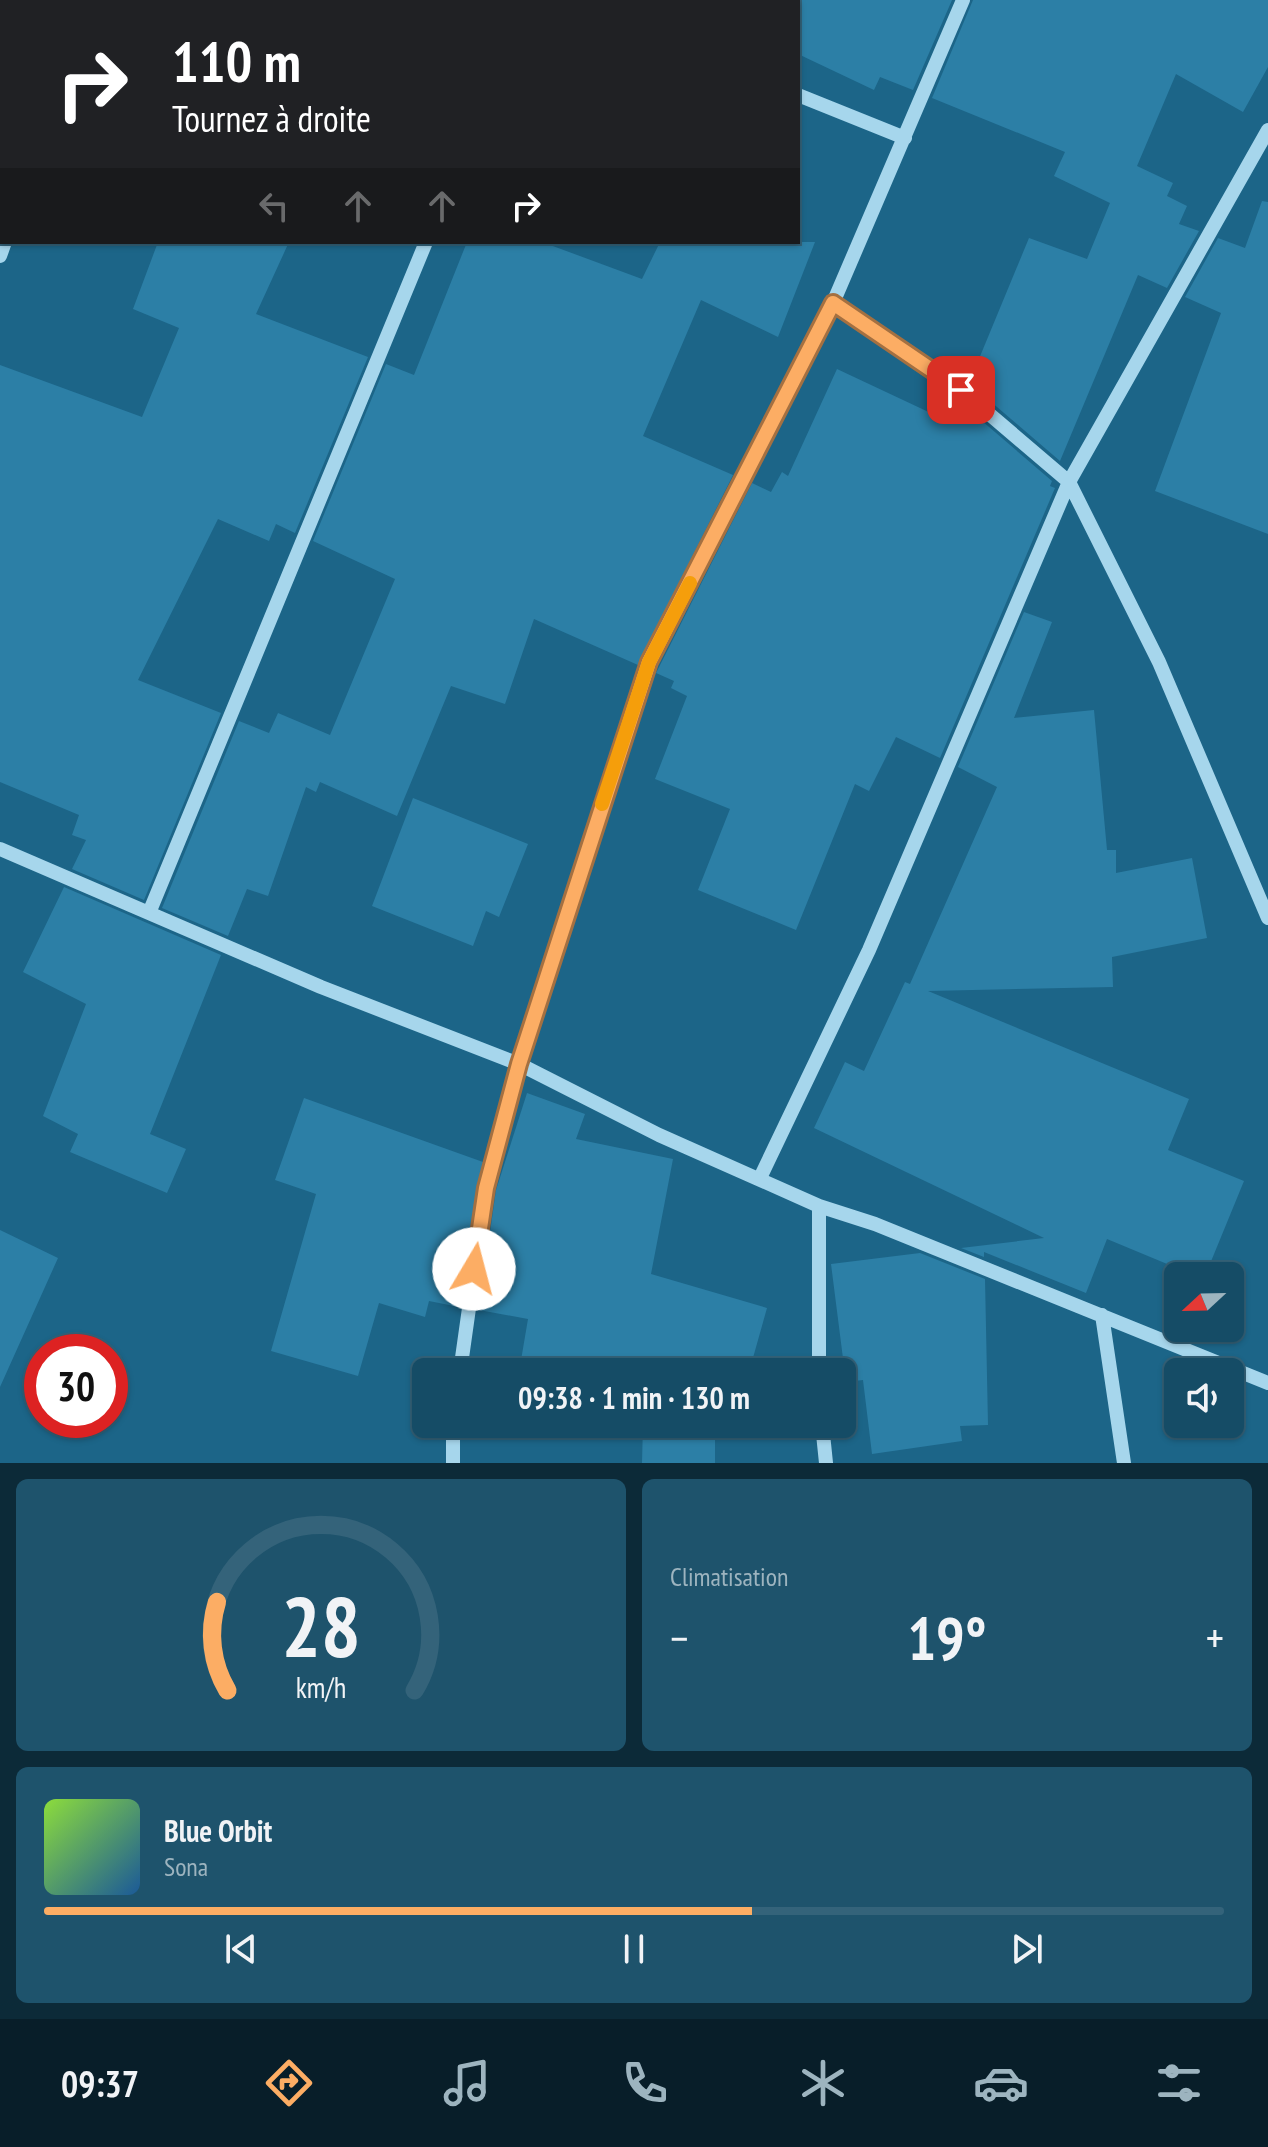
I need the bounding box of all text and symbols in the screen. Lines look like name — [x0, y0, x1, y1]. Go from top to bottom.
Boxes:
text: 110 m — [172, 25, 301, 97]
icon: right — [40, 32, 144, 136]
text: Tournez à droite — [172, 95, 371, 142]
icon: left — [252, 184, 296, 228]
icon: ahead — [336, 184, 380, 228]
icon: ahead — [420, 184, 464, 228]
icon: right — [504, 184, 548, 228]
pin — [927, 356, 995, 424]
icon: arrive — [939, 368, 983, 412]
position arrow — [432, 1227, 516, 1311]
north arrow — [1164, 1262, 1244, 1342]
map controls — [1164, 1262, 1244, 1438]
speed limit sign: 30 — [24, 1334, 128, 1438]
button: sound — [1164, 1358, 1244, 1438]
text: 09:38 · 1 min · 130 m — [518, 1378, 750, 1417]
text: Climatisation — [670, 1560, 788, 1593]
text: 28 — [281, 1572, 361, 1680]
text: 19° — [907, 1599, 987, 1677]
text: − — [670, 1609, 688, 1666]
text: + — [1206, 1609, 1224, 1666]
text: km/h — [296, 1669, 346, 1706]
text: Blue Orbit — [164, 1811, 272, 1850]
text: Sona — [164, 1850, 208, 1883]
icon: previous — [219, 1927, 263, 1971]
icon: pause — [612, 1927, 656, 1971]
icon: next — [1005, 1927, 1049, 1971]
icon: directions — [261, 2055, 317, 2111]
icon: music — [439, 2055, 495, 2111]
icon: phone — [617, 2055, 673, 2111]
icon: climate — [795, 2055, 851, 2111]
icon: car — [973, 2055, 1029, 2111]
icon: filters — [1151, 2055, 1207, 2111]
text: 09:37 — [61, 2060, 139, 2107]

